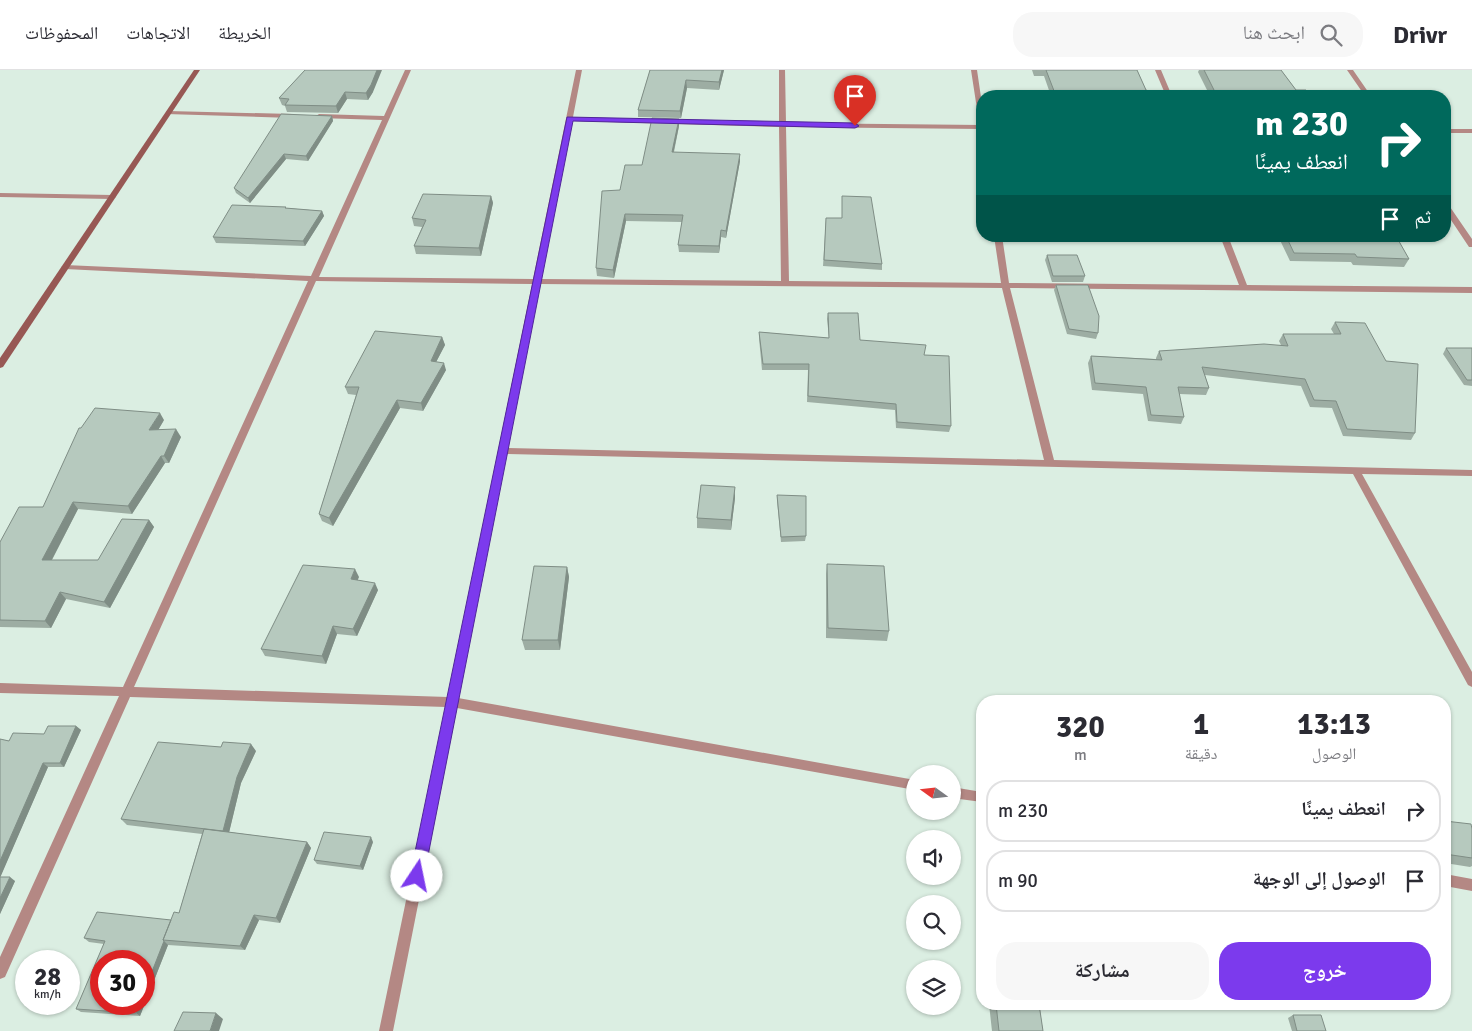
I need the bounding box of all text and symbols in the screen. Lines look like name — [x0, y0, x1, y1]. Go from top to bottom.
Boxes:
search box — [1013, 12, 1363, 57]
text: Drivr — [1393, 20, 1447, 50]
text: ابحث هنا — [1243, 21, 1305, 45]
icon: search — [1317, 21, 1345, 49]
text: المحفوظات — [25, 22, 98, 44]
text: الاتجاهات — [126, 22, 190, 44]
text: الخريطة — [218, 22, 271, 44]
pin — [834, 75, 876, 126]
icon: arrive — [841, 82, 869, 110]
text: 230 m — [1255, 102, 1348, 145]
icon: right — [1366, 110, 1431, 175]
text: انعطف يمينًا — [1254, 148, 1348, 175]
icon: arrive — [1376, 205, 1404, 233]
text: ثم — [1414, 205, 1431, 229]
text: 1 — [1193, 706, 1209, 743]
text: 13:13 — [1297, 706, 1371, 743]
text: 320 — [1056, 709, 1105, 746]
text: دقيقة — [1185, 744, 1217, 764]
text: الوصول — [1312, 744, 1356, 764]
text: m — [1074, 745, 1087, 765]
north arrow — [906, 765, 961, 820]
map controls — [906, 765, 961, 1015]
text: انعطف يمينًا — [1301, 797, 1386, 821]
icon: right — [1401, 797, 1429, 825]
text: 230 m — [998, 799, 1048, 823]
button: sound — [906, 830, 961, 885]
position arrow — [390, 849, 442, 901]
text: الوصول إلى الوجهة — [1253, 867, 1386, 891]
icon: arrive — [1401, 867, 1429, 895]
text: 90 m — [998, 869, 1038, 893]
button: search — [906, 895, 961, 950]
button: مشاركة — [996, 942, 1209, 1000]
button: خروج — [1219, 942, 1431, 1000]
speed limit sign: 30 — [90, 950, 155, 1015]
button: layers — [906, 960, 961, 1015]
text: 28 — [34, 961, 61, 992]
text: km/h — [34, 987, 61, 1002]

